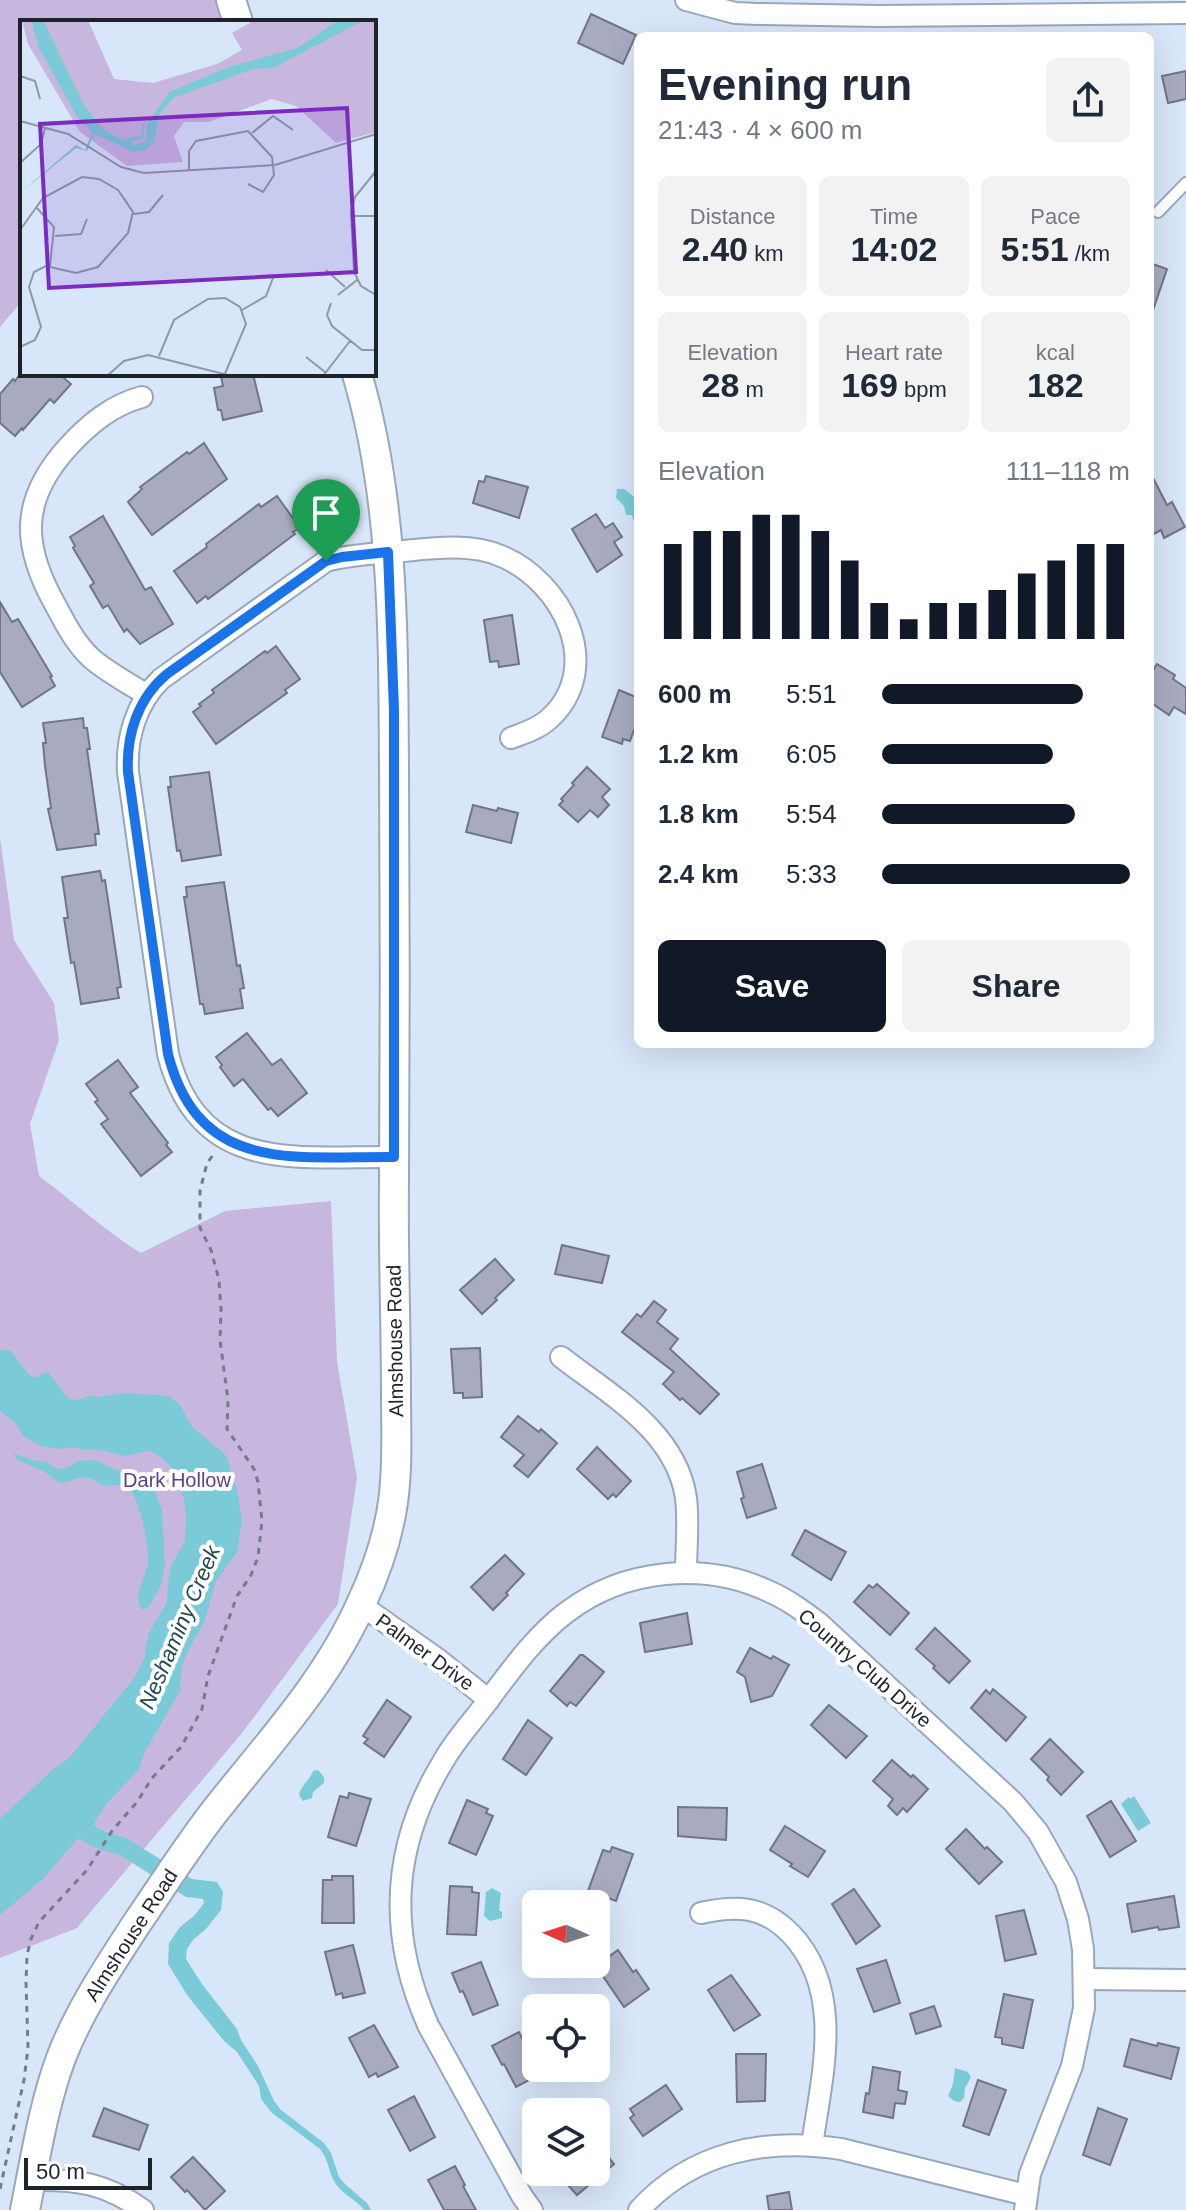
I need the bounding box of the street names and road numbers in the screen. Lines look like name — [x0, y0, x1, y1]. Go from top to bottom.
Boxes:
street label: Almshouse Road — [383, 1265, 407, 1417]
street label: Country Club Drive — [794, 1604, 936, 1732]
street label: Palmer Drive — [372, 1609, 478, 1695]
street label: Almshouse Road — [80, 1865, 182, 2005]

